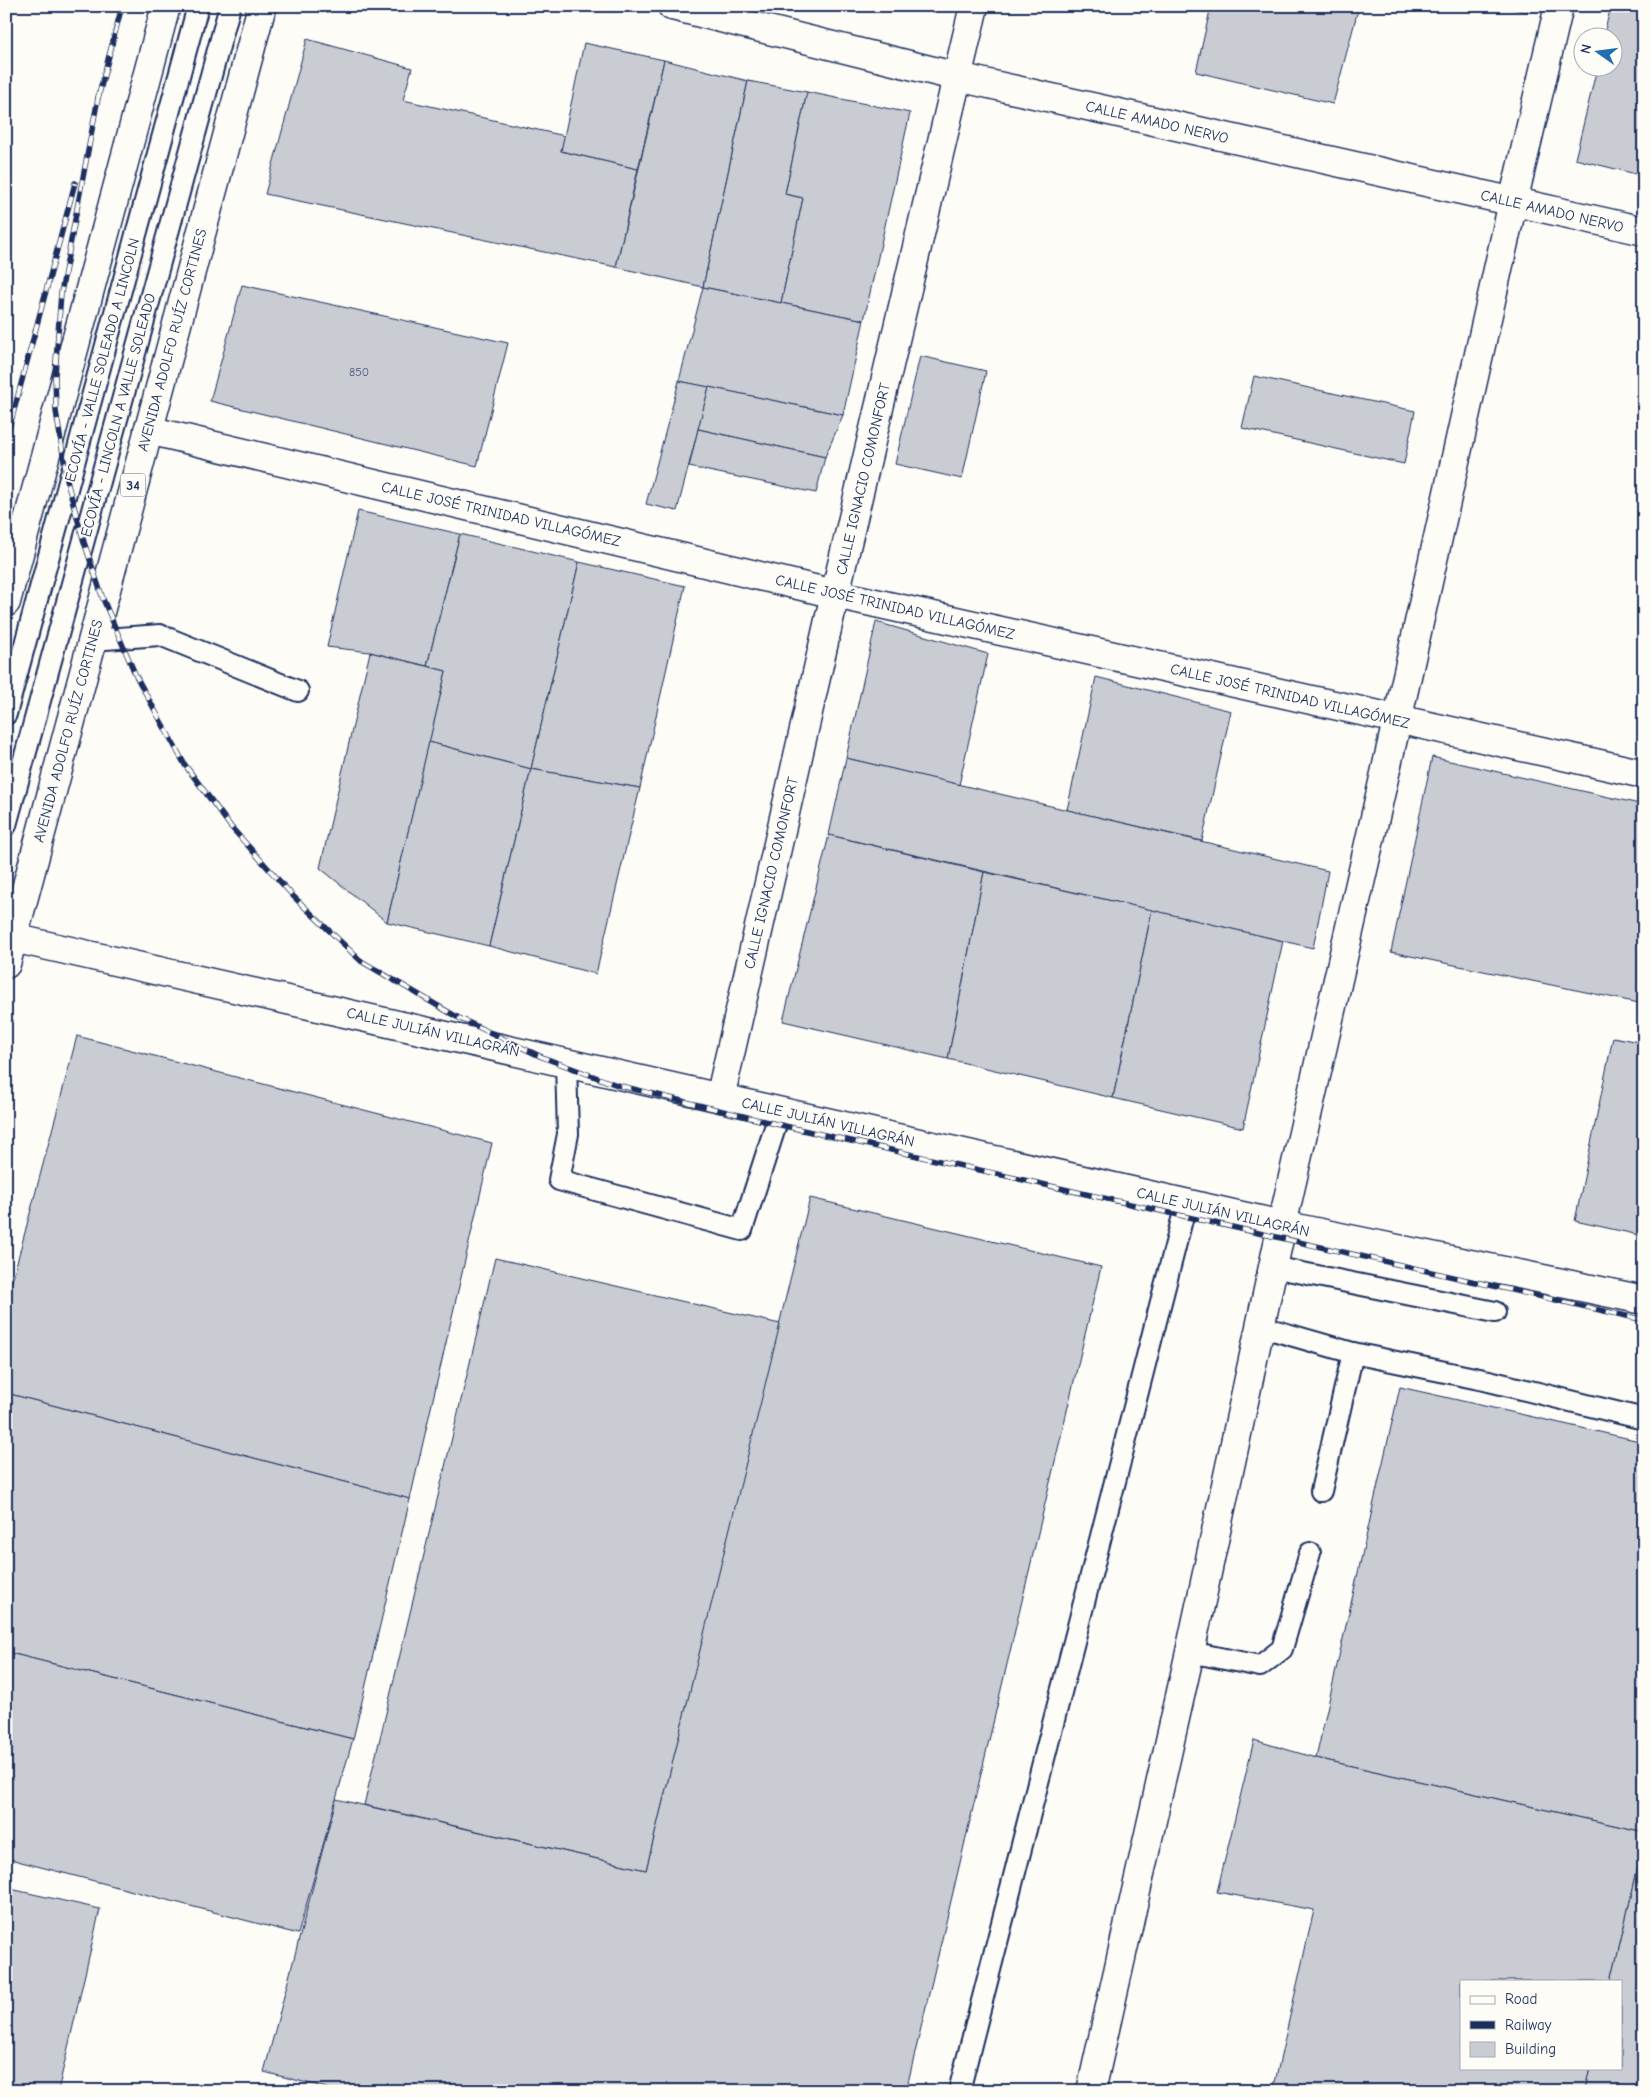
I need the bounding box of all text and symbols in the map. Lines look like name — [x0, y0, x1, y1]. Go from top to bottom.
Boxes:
north arrow — [1572, 28, 1622, 78]
text: N — [1577, 42, 1595, 55]
street label: CALLE AMADO NERVO — [1084, 97, 1230, 147]
street label: CALLE AMADO NERVO — [1479, 186, 1625, 236]
street label: AVENIDA ADOLFO RUÍZ CORTINES — [133, 226, 210, 453]
street label: ECOVÍA - VALLE SOLEADO A LINCOLN — [60, 236, 143, 484]
street label: ECOVÍA - LINCOLN A VALLE SOLEADO — [76, 291, 159, 539]
house number: 850 — [349, 365, 369, 379]
street label: CALLE IGNACIO COMONFORT — [832, 381, 894, 577]
road number: 34 — [120, 474, 146, 496]
street label: CALLE JOSÉ TRINIDAD VILLAGÓMEZ — [380, 477, 623, 550]
street label: CALLE JOSÉ TRINIDAD VILLAGÓMEZ — [774, 570, 1017, 643]
street label: AVENIDA ADOLFO RUÍZ CORTINES — [29, 617, 106, 844]
street label: CALLE JOSÉ TRINIDAD VILLAGÓMEZ — [1169, 659, 1412, 732]
street label: CALLE IGNACIO COMONFORT — [740, 775, 802, 971]
street label: CALLE JULIÁN VILLAGRÁN — [345, 1002, 521, 1061]
street label: CALLE JULIÁN VILLAGRÁN — [740, 1092, 916, 1151]
street label: CALLE JULIÁN VILLAGRÁN — [1135, 1182, 1311, 1241]
legend — [1460, 1980, 1622, 2070]
text: Road — [1505, 1990, 1537, 2008]
text: Railway — [1505, 2016, 1552, 2034]
text: Building — [1505, 2040, 1556, 2058]

